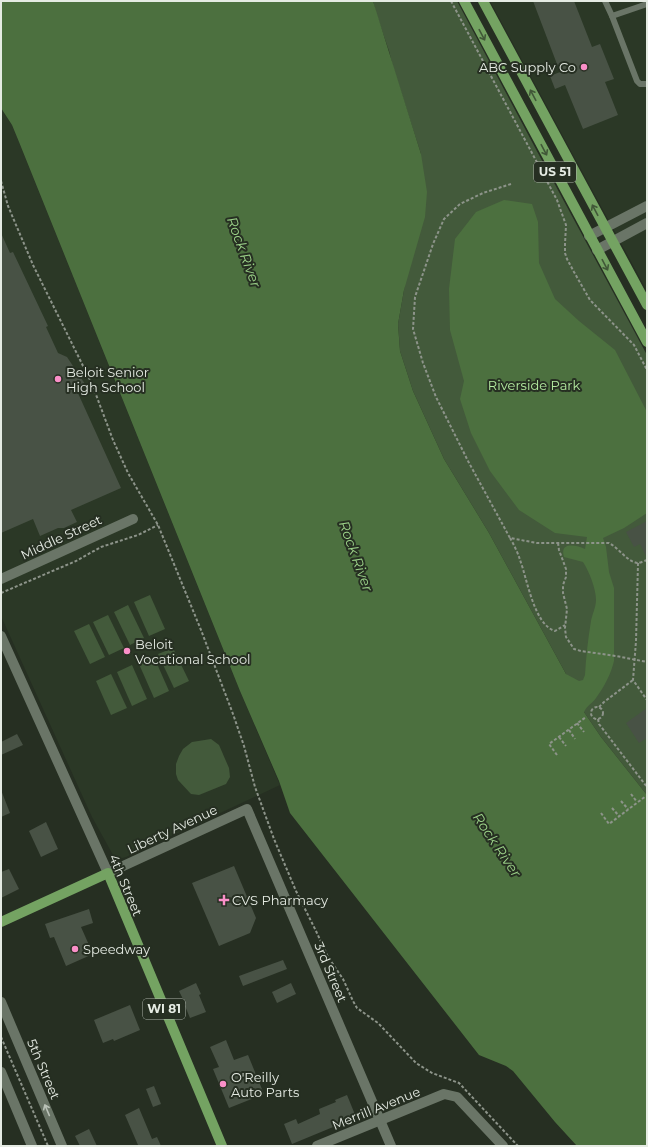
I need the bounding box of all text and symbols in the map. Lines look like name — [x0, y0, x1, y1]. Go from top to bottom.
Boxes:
one-way arrow — [479, 29, 487, 41]
place label: ABC Supply Co — [479, 59, 576, 75]
marker: ABC Supply Co — [579, 62, 589, 72]
one-way arrow — [529, 89, 537, 101]
one-way arrow — [540, 144, 548, 156]
road number: US 51 — [534, 162, 576, 182]
one-way arrow — [590, 204, 598, 216]
water label: Rock River — [223, 214, 265, 290]
one-way arrow — [602, 259, 609, 271]
place label: Beloit Senior High School — [66, 364, 149, 395]
marker: Beloit Senior High School — [53, 374, 63, 384]
park label: Riverside Park — [488, 377, 580, 393]
street label: Middle Street — [18, 511, 104, 563]
water label: Rock River — [335, 518, 377, 594]
place label: Beloit Vocational School — [135, 636, 251, 667]
marker: Beloit Vocational School — [122, 646, 132, 656]
street label: Liberty Avenue — [124, 801, 220, 857]
water label: Rock River — [469, 809, 525, 881]
street label: 4th Street — [106, 852, 146, 918]
place label: CVS Pharmacy — [232, 892, 329, 908]
marker: CVS Pharmacy — [219, 895, 229, 905]
street label: 3rd Street — [311, 939, 351, 1005]
place label: Speedway — [83, 941, 151, 957]
marker: Speedway — [70, 944, 80, 954]
road number: WI 81 — [143, 999, 185, 1019]
street label: 5th Street — [24, 1036, 64, 1102]
place label: O'Reilly Auto Parts — [231, 1069, 299, 1100]
marker: O'Reilly Auto Parts — [218, 1079, 228, 1089]
street label: Merrill Avenue — [330, 1083, 422, 1133]
one-way arrow — [43, 1105, 50, 1117]

